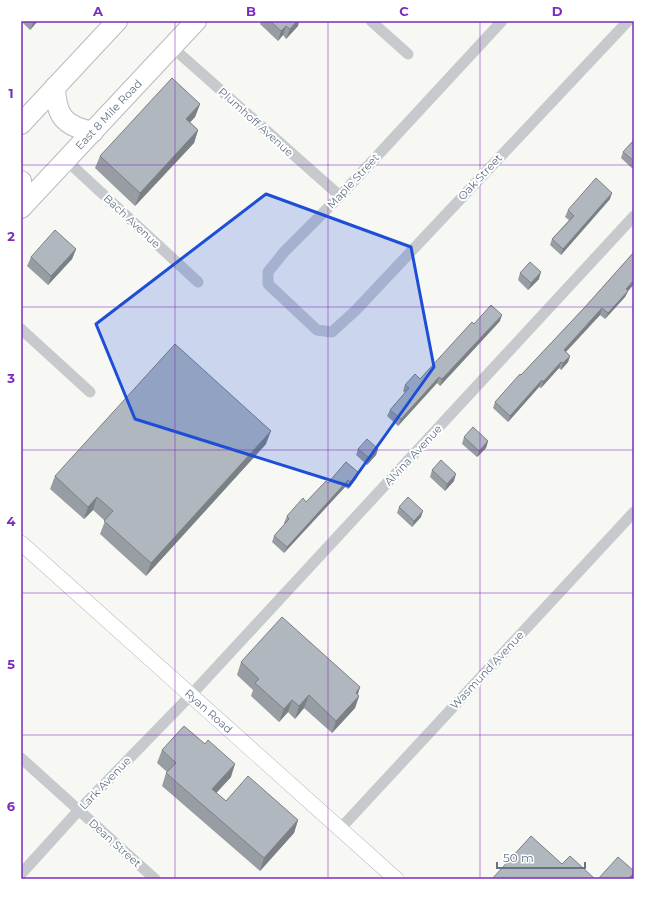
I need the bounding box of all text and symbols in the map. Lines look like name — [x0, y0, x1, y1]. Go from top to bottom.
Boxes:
text: A — [92, 3, 104, 19]
text: B — [246, 3, 256, 19]
text: C — [399, 3, 409, 19]
text: D — [552, 3, 563, 19]
street label: East 8 Mile Road — [72, 76, 145, 153]
text: 1 — [8, 85, 14, 101]
street label: Plumhoff Avenue — [216, 85, 297, 160]
street label: Maple Street — [324, 150, 382, 211]
street label: Oak Street — [455, 150, 505, 203]
street label: Bach Avenue — [101, 191, 164, 251]
text: 2 — [7, 228, 15, 244]
text: 3 — [6, 370, 15, 386]
street label: Alvina Avenue — [381, 421, 445, 488]
text: 4 — [7, 513, 16, 529]
street label: Wasmund Avenue — [447, 628, 527, 712]
text: 5 — [7, 656, 15, 672]
street label: Ryan Road — [182, 686, 235, 736]
street label: Lark Avenue — [76, 753, 134, 812]
text: 6 — [7, 798, 16, 814]
street label: Dean Street — [86, 816, 144, 871]
scale bar — [497, 844, 585, 870]
text: 50 m — [503, 850, 534, 865]

